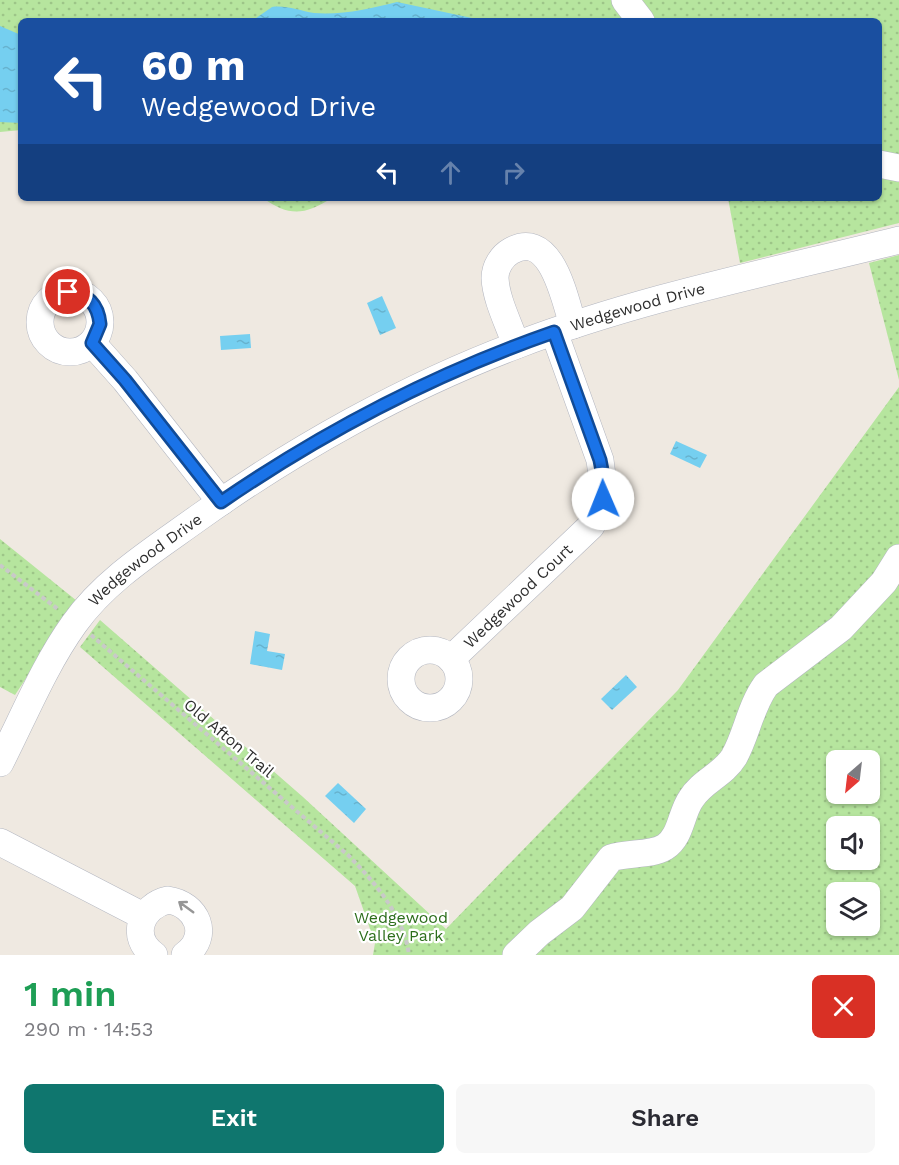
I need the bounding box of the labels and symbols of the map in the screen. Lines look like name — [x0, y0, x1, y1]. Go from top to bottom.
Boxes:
pin — [42, 266, 93, 317]
street label: Wedgewood Drive — [568, 278, 707, 335]
position arrow — [571, 467, 635, 531]
street label: Wedgewood Drive — [84, 509, 205, 610]
street label: Wedgewood Court — [459, 539, 576, 652]
street label: Old Afton Trail — [180, 695, 278, 781]
north arrow — [826, 750, 880, 804]
one-way arrow — [179, 901, 195, 913]
park label: Wedgewood Valley Park — [354, 908, 448, 945]

